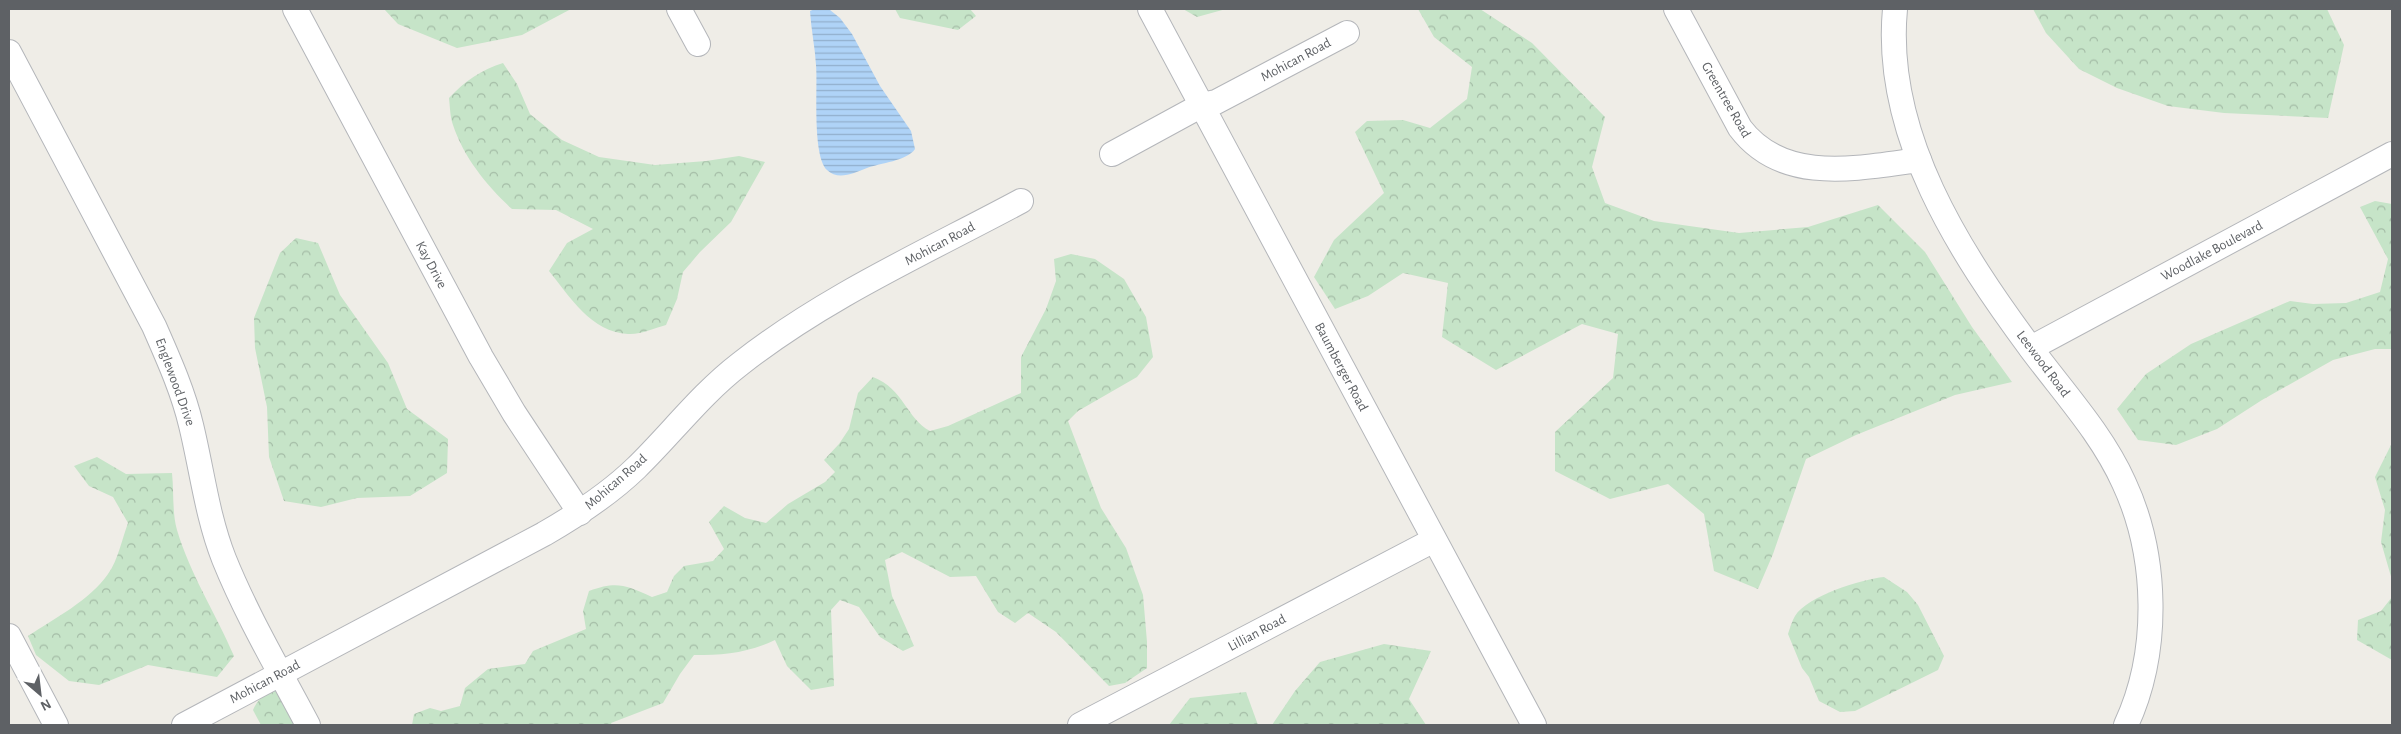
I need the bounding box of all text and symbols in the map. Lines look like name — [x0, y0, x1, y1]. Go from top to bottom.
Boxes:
street label: Mohican Road — [1259, 36, 1333, 84]
street label: Greentree Road — [1699, 60, 1753, 140]
street label: Woodlake Boulevard — [2159, 218, 2265, 284]
street label: Mohican Road — [903, 220, 977, 268]
street label: Kay Drive — [413, 239, 449, 291]
street label: Baumberger Road — [1312, 320, 1370, 414]
street label: Leewood Road — [2014, 328, 2072, 400]
street label: Englewood Drive — [153, 336, 197, 428]
street label: Mohican Road — [582, 451, 650, 513]
street label: Lillian Road — [1226, 612, 1288, 654]
street label: Mohican Road — [228, 658, 302, 706]
north arrow — [15, 669, 65, 719]
text: N — [38, 696, 53, 713]

